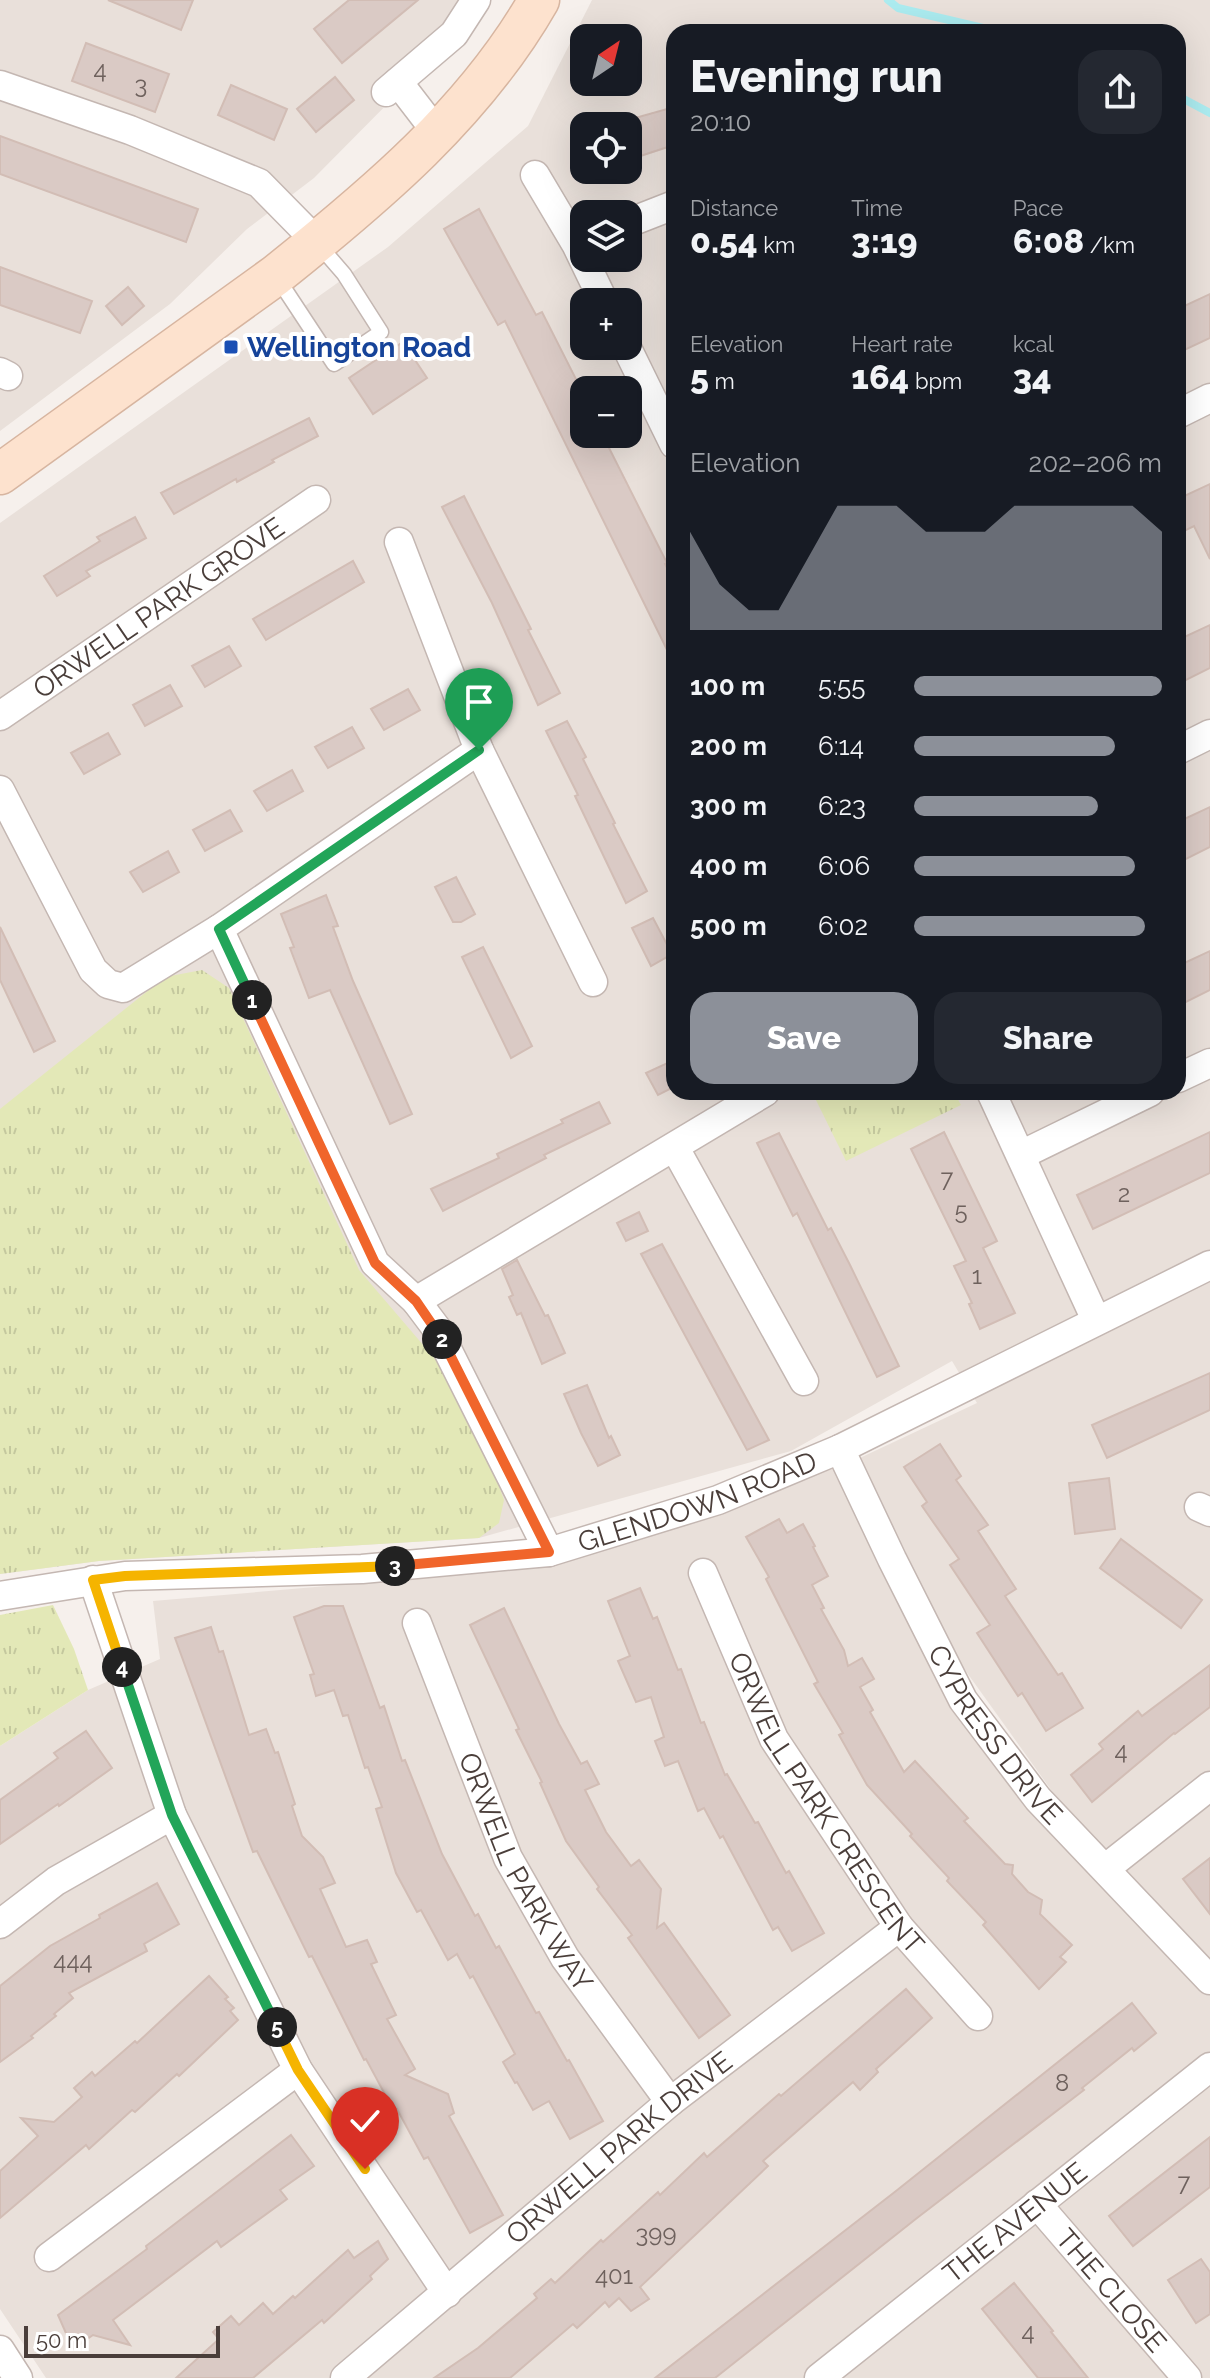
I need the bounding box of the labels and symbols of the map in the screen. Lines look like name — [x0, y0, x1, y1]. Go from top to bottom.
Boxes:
north arrow — [570, 24, 642, 96]
house number: 4 — [93, 55, 107, 84]
house number: 3 — [135, 70, 147, 99]
place label: Wellington Road — [247, 331, 471, 364]
marker: Wellington Road — [222, 338, 240, 356]
street label: ORWELL PARK GROVE — [27, 511, 291, 705]
pin — [445, 668, 513, 750]
pin: 1 — [232, 980, 272, 1020]
house number: 7 — [941, 1164, 954, 1193]
house number: 2 — [1118, 1179, 1130, 1208]
house number: 5 — [954, 1196, 968, 1225]
house number: 1 — [972, 1261, 982, 1290]
pin: 2 — [422, 1319, 462, 1359]
street label: GLENDOWN ROAD — [574, 1445, 822, 1559]
pin: 3 — [375, 1546, 415, 1586]
street label: CYPRESS DRIVE — [921, 1640, 1069, 1831]
pin: 4 — [102, 1647, 142, 1687]
street label: ORWELL PARK CRESCENT — [722, 1647, 931, 1961]
house number: 4 — [1114, 1736, 1128, 1765]
street label: ORWELL PARK WAY — [452, 1748, 600, 1998]
house number: 444 — [53, 1946, 93, 1975]
pin: 5 — [257, 2007, 297, 2047]
street label: ORWELL PARK DRIVE — [499, 2045, 739, 2251]
house number: 8 — [1055, 2068, 1069, 2097]
pin — [331, 2087, 399, 2169]
street label: THE AVENUE — [936, 2156, 1093, 2290]
house number: 7 — [1178, 2168, 1191, 2197]
house number: 399 — [636, 2219, 676, 2248]
street label: THE CLOSE — [1049, 2222, 1173, 2359]
house number: 401 — [595, 2261, 633, 2290]
house number: 4 — [1021, 2317, 1035, 2346]
scale bar — [24, 2322, 220, 2358]

